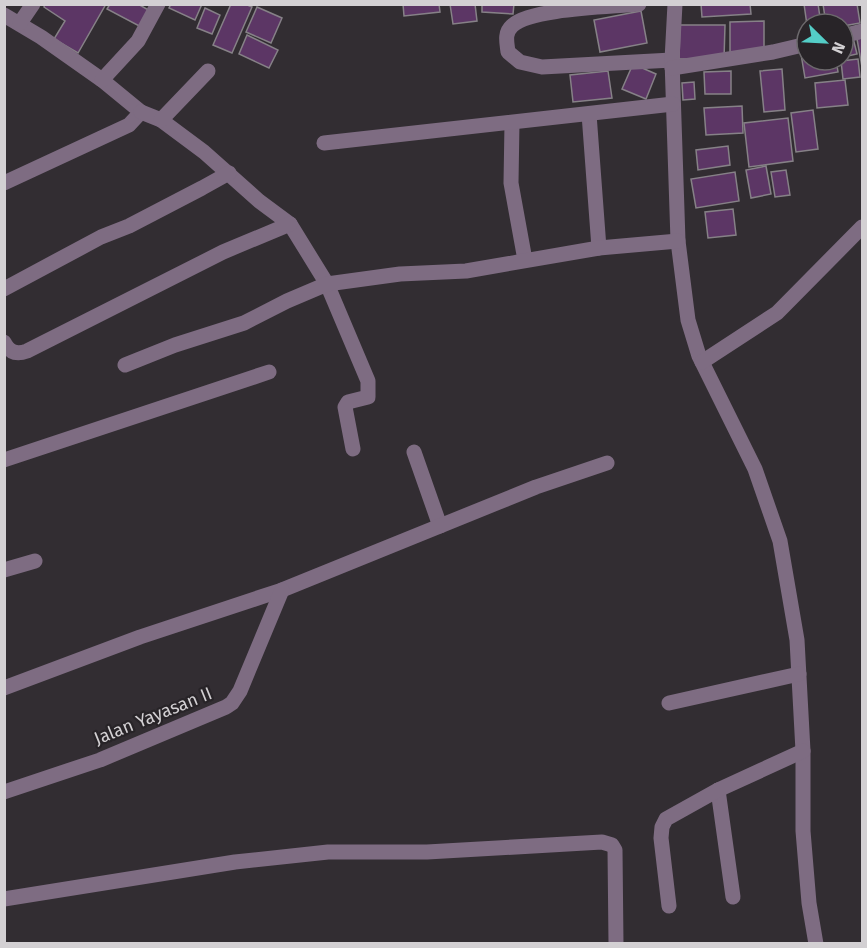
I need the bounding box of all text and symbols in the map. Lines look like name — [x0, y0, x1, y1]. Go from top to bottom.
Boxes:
north arrow — [795, 12, 855, 72]
text: N — [827, 39, 849, 57]
street label: Jalan Yayasan II — [91, 682, 215, 750]

